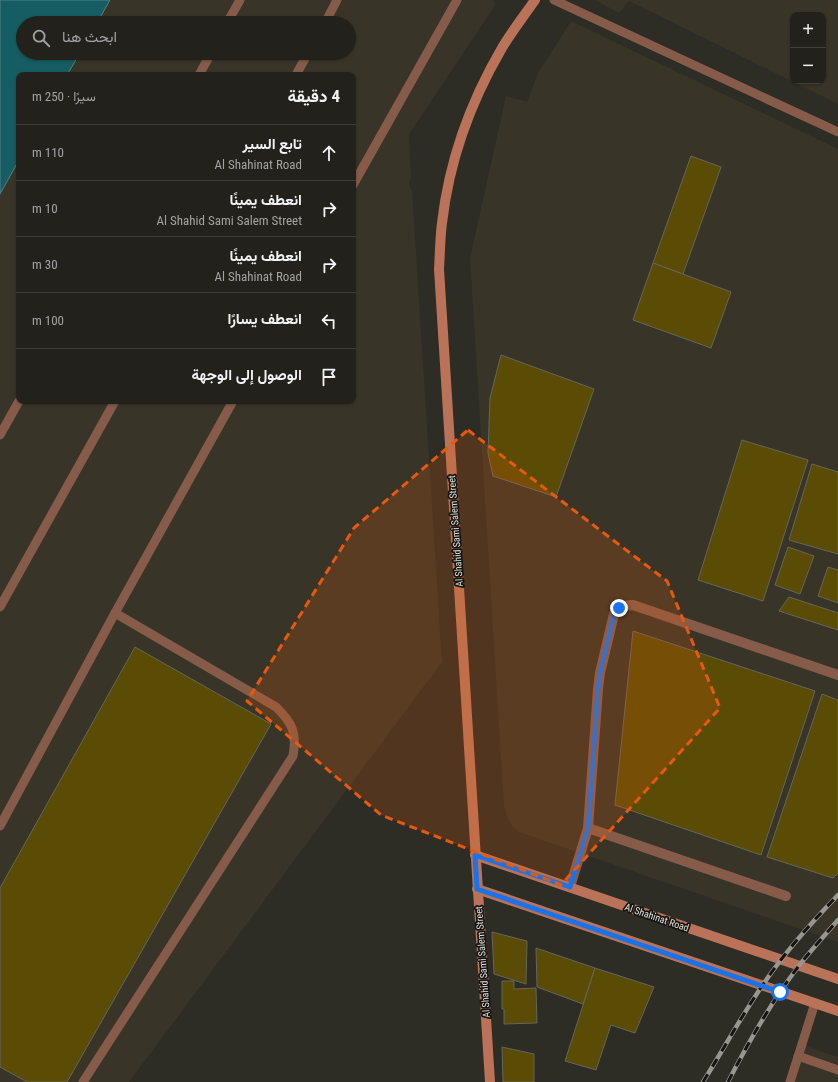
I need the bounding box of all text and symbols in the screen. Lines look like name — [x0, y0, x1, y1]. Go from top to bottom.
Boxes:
map controls — [790, 12, 826, 84]
button: + — [790, 12, 826, 48]
search box — [16, 16, 356, 60]
icon: search — [30, 27, 52, 49]
text: ابحث هنا — [62, 28, 117, 46]
button: − — [790, 48, 826, 84]
text: 4 دقيقة — [287, 86, 340, 106]
text: سيرًا · 250 m — [32, 89, 96, 104]
text: تابع السير — [243, 135, 302, 153]
icon: ahead — [318, 142, 340, 164]
text: 110 m — [32, 145, 64, 160]
text: Al Shahinat Road — [215, 157, 302, 172]
text: انعطف يمينًا — [229, 191, 302, 209]
icon: right — [318, 198, 340, 220]
text: 10 m — [32, 201, 58, 216]
text: Al Shahid Sami Salem Street — [157, 213, 302, 228]
text: انعطف يمينًا — [229, 247, 302, 265]
icon: right — [318, 254, 340, 276]
text: 30 m — [32, 257, 58, 272]
text: Al Shahinat Road — [215, 269, 302, 284]
text: انعطف يسارًا — [228, 310, 302, 328]
icon: left — [318, 310, 340, 332]
text: 100 m — [32, 313, 64, 328]
text: الوصول إلى الوجهة — [191, 366, 302, 384]
icon: arrive — [318, 366, 340, 388]
street label: Al Shahid Sami Salem Street — [446, 475, 465, 587]
route end — [610, 599, 628, 617]
street label: Al Shahinat Road — [623, 901, 690, 934]
street label: Al Shahid Sami Salem Street — [473, 906, 492, 1018]
route start — [771, 983, 789, 1001]

